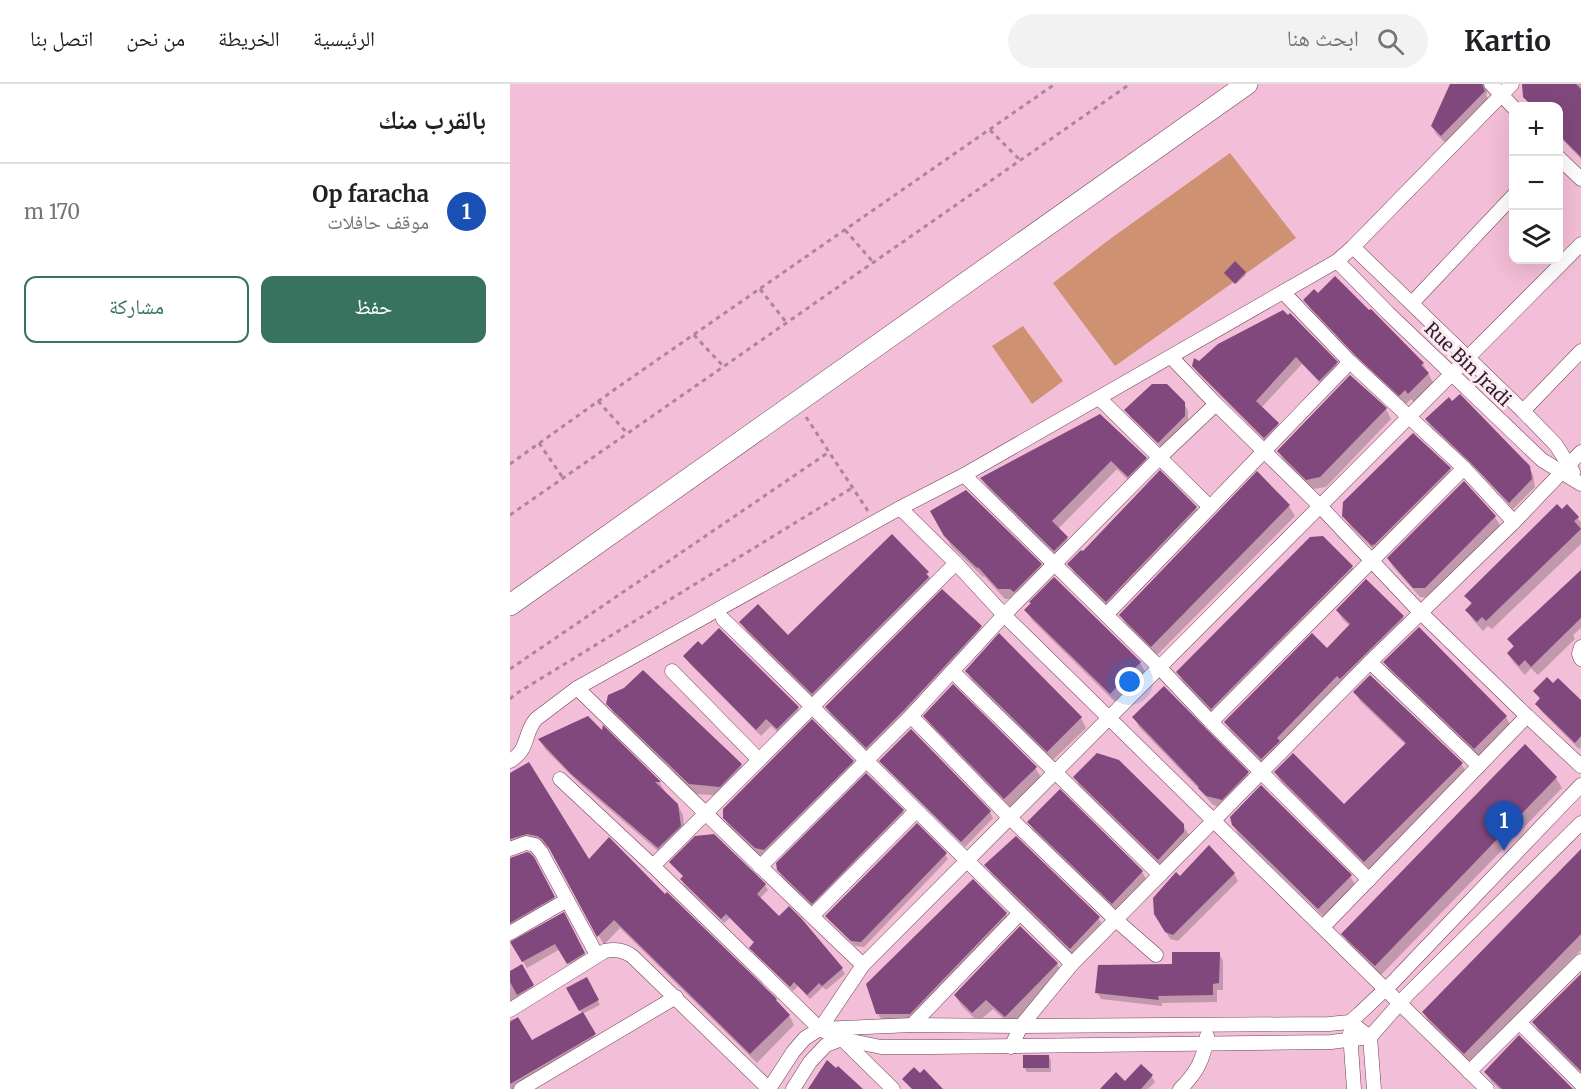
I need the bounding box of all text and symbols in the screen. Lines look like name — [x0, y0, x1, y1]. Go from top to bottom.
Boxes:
search box — [1008, 14, 1428, 68]
text: Kartio — [1464, 23, 1551, 59]
text: ابحث هنا — [1287, 24, 1359, 52]
text: اتصل بنا — [30, 25, 93, 52]
text: من نحن — [126, 25, 185, 52]
text: الخريطة — [218, 25, 280, 52]
text: الرئيسية — [313, 25, 375, 52]
icon: search — [1374, 25, 1407, 58]
map controls — [1509, 102, 1563, 264]
button: + — [1509, 102, 1563, 156]
text: بالقرب منك — [378, 103, 486, 136]
button: − — [1509, 156, 1563, 210]
text: Op faracha — [312, 180, 429, 208]
text: 170 m — [24, 199, 80, 224]
text: 1 — [462, 199, 471, 224]
text: موقف حافلات — [327, 209, 429, 234]
button: layers — [1509, 210, 1563, 264]
button: مشاركة — [24, 276, 249, 343]
button: حفظ — [261, 276, 486, 343]
street label: Rue Bin Jradi — [1420, 317, 1516, 411]
your location — [1115, 667, 1144, 696]
pin: 1 — [1484, 802, 1524, 851]

